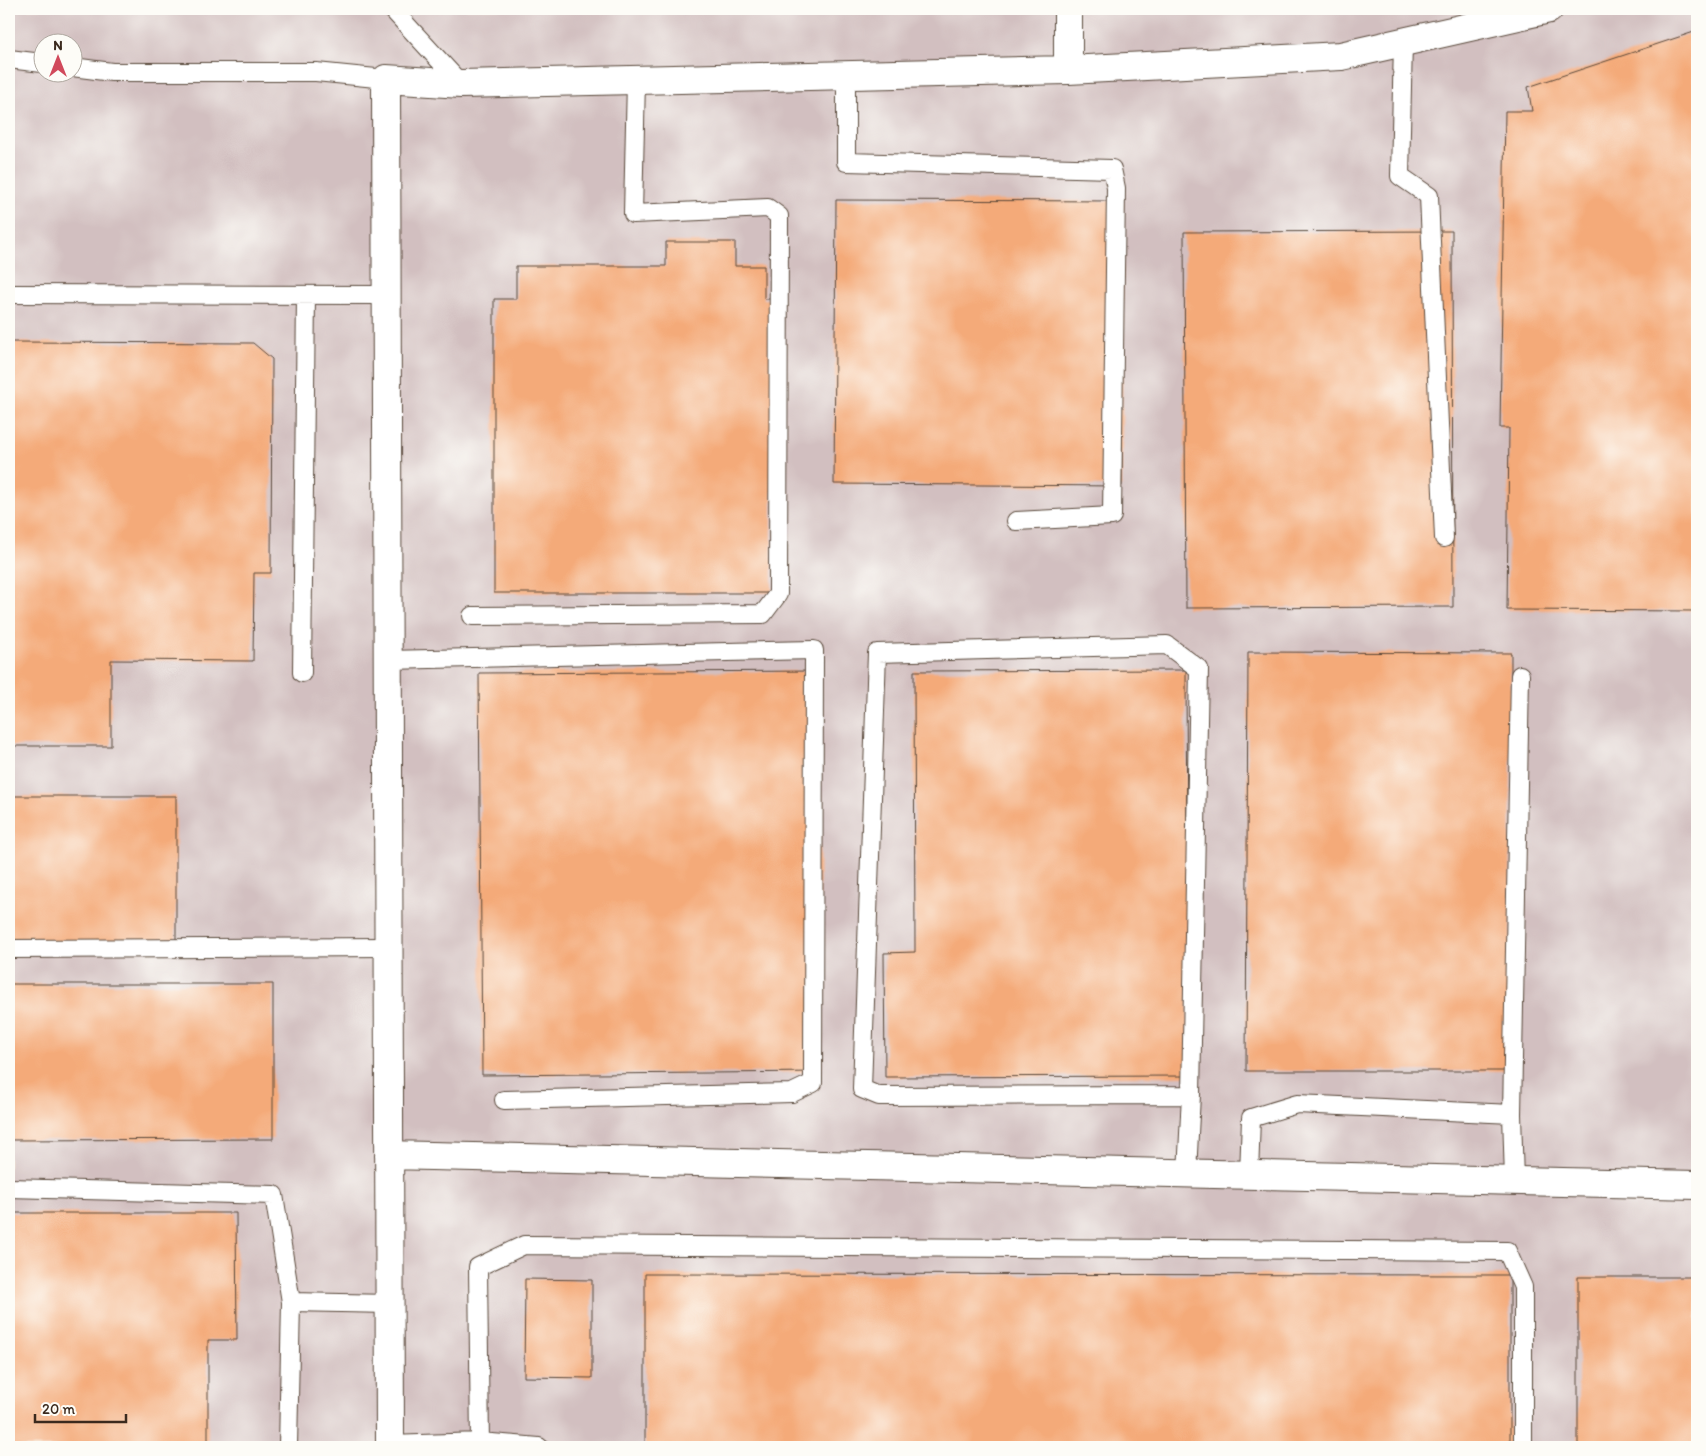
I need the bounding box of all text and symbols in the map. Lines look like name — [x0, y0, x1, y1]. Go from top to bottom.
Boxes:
north arrow — [32, 32, 82, 82]
text: N — [53, 37, 63, 54]
scale bar — [35, 1391, 126, 1423]
text: 20 m — [42, 1400, 76, 1418]

